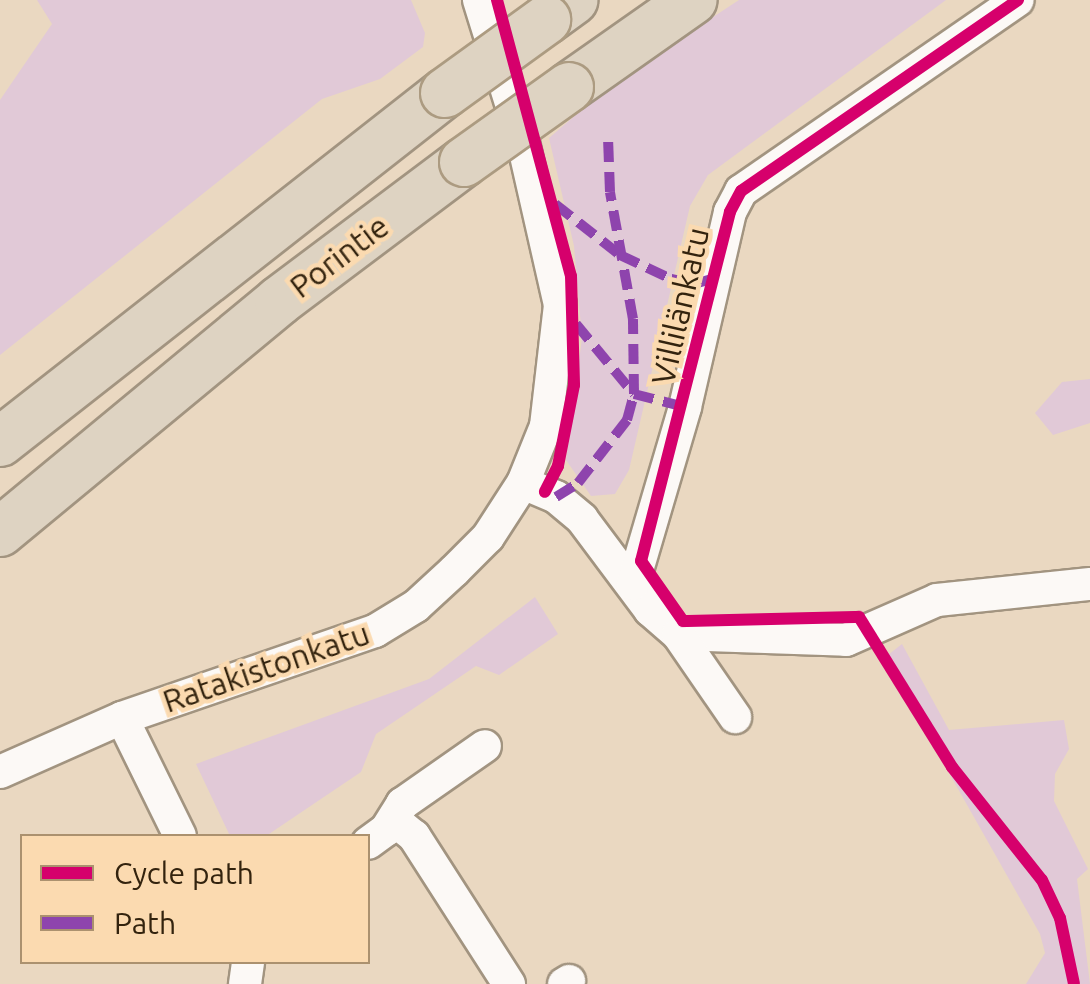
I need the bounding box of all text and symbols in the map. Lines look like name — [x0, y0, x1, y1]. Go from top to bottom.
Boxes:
street label: Porintie — [282, 206, 396, 306]
street label: Villilänkatu — [643, 224, 717, 388]
street label: Ratakistonkatu — [158, 614, 374, 720]
legend — [20, 834, 370, 964]
text: Cycle path — [114, 856, 254, 890]
text: Path — [114, 906, 176, 940]

